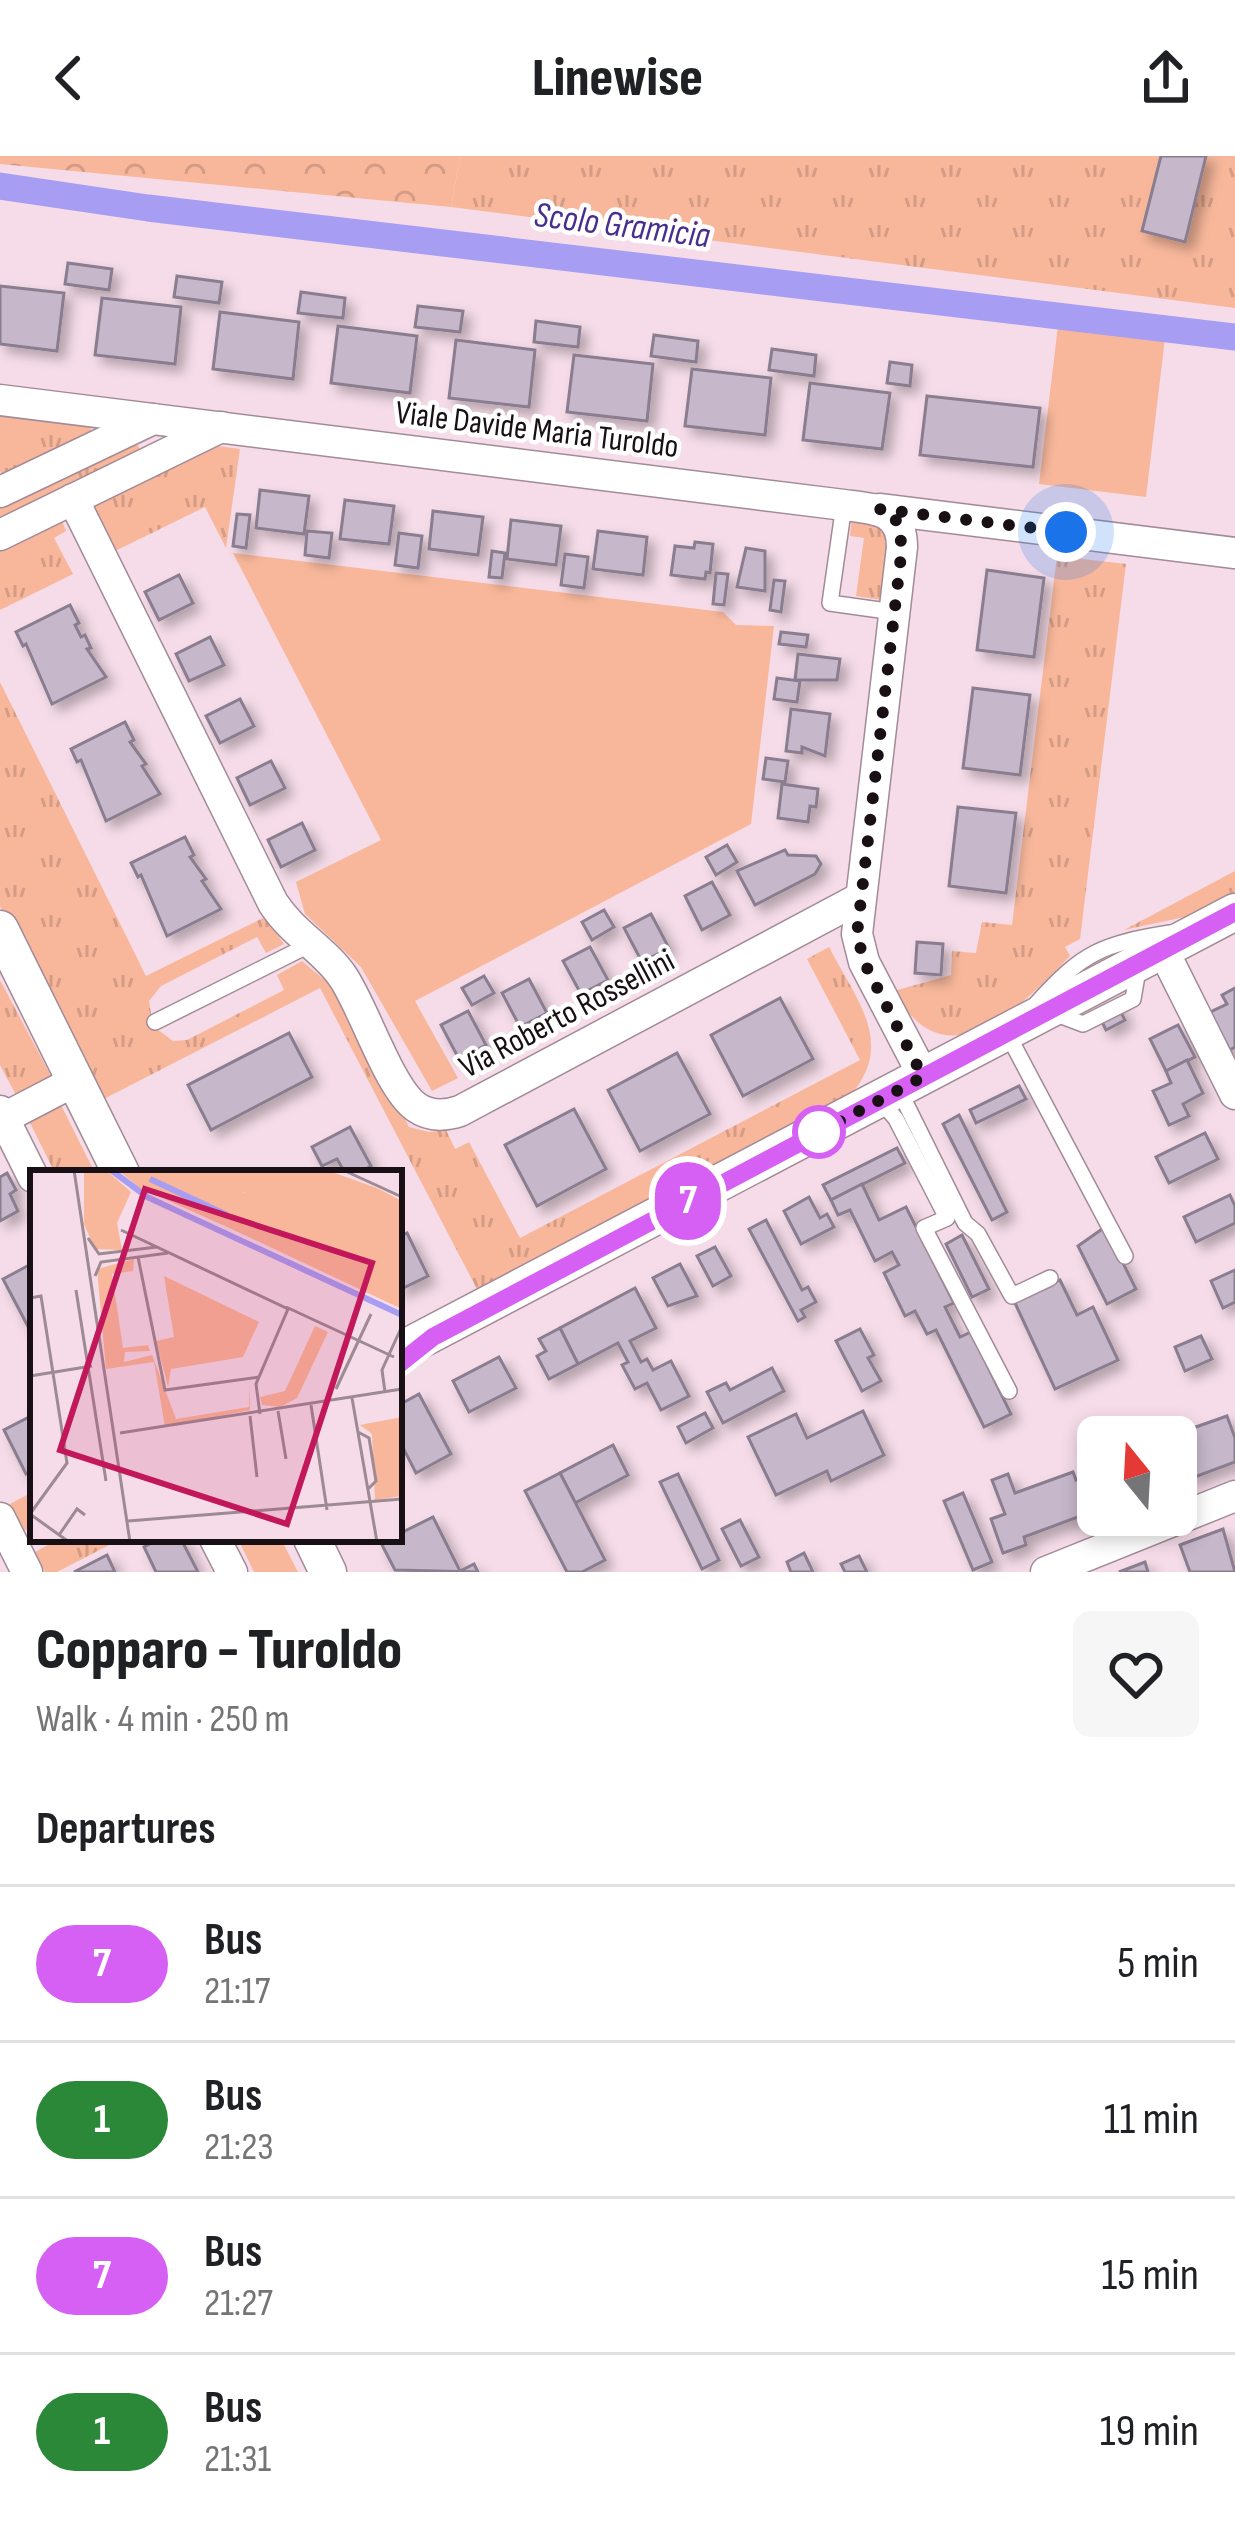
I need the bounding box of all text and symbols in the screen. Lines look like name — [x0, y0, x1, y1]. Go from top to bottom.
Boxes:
icon: back — [36, 45, 102, 111]
icon: share — [1133, 45, 1199, 111]
text: Linewise — [532, 46, 703, 111]
water label: Scolo Gramicia — [532, 194, 713, 258]
street label: Viale Davide Maria Turoldo — [393, 393, 681, 467]
your location — [1036, 502, 1096, 562]
street label: Via Roberto Rossellini — [453, 941, 681, 1087]
unlabelled marker — [794, 1107, 844, 1157]
line badge: 7 — [649, 1162, 727, 1240]
inset map — [30, 1170, 402, 1542]
text: 7 — [679, 1175, 697, 1226]
north arrow — [1077, 1416, 1197, 1536]
map controls — [1077, 1416, 1197, 1536]
button: heart — [1073, 1611, 1199, 1737]
text: Copparo - Turoldo — [36, 1617, 402, 1685]
text: Walk · 4 min · 250 m — [36, 1696, 290, 1743]
text: Departures — [36, 1802, 215, 1857]
text: Bus — [204, 1913, 262, 1968]
text: 5 min — [1117, 1936, 1199, 1991]
text: 7 — [93, 1938, 111, 1989]
text: 21:17 — [204, 1968, 270, 2015]
text: Bus — [204, 2069, 262, 2124]
text: 11 min — [1104, 2092, 1199, 2147]
text: 1 — [94, 2094, 110, 2145]
text: 21:23 — [204, 2124, 274, 2171]
text: Bus — [204, 2225, 262, 2280]
text: 15 min — [1102, 2248, 1199, 2303]
text: 7 — [93, 2250, 111, 2301]
text: 21:27 — [204, 2280, 273, 2327]
text: Bus — [204, 2381, 262, 2436]
text: 19 min — [1100, 2404, 1199, 2459]
text: 1 — [94, 2406, 110, 2457]
text: 21:31 — [204, 2436, 271, 2483]

